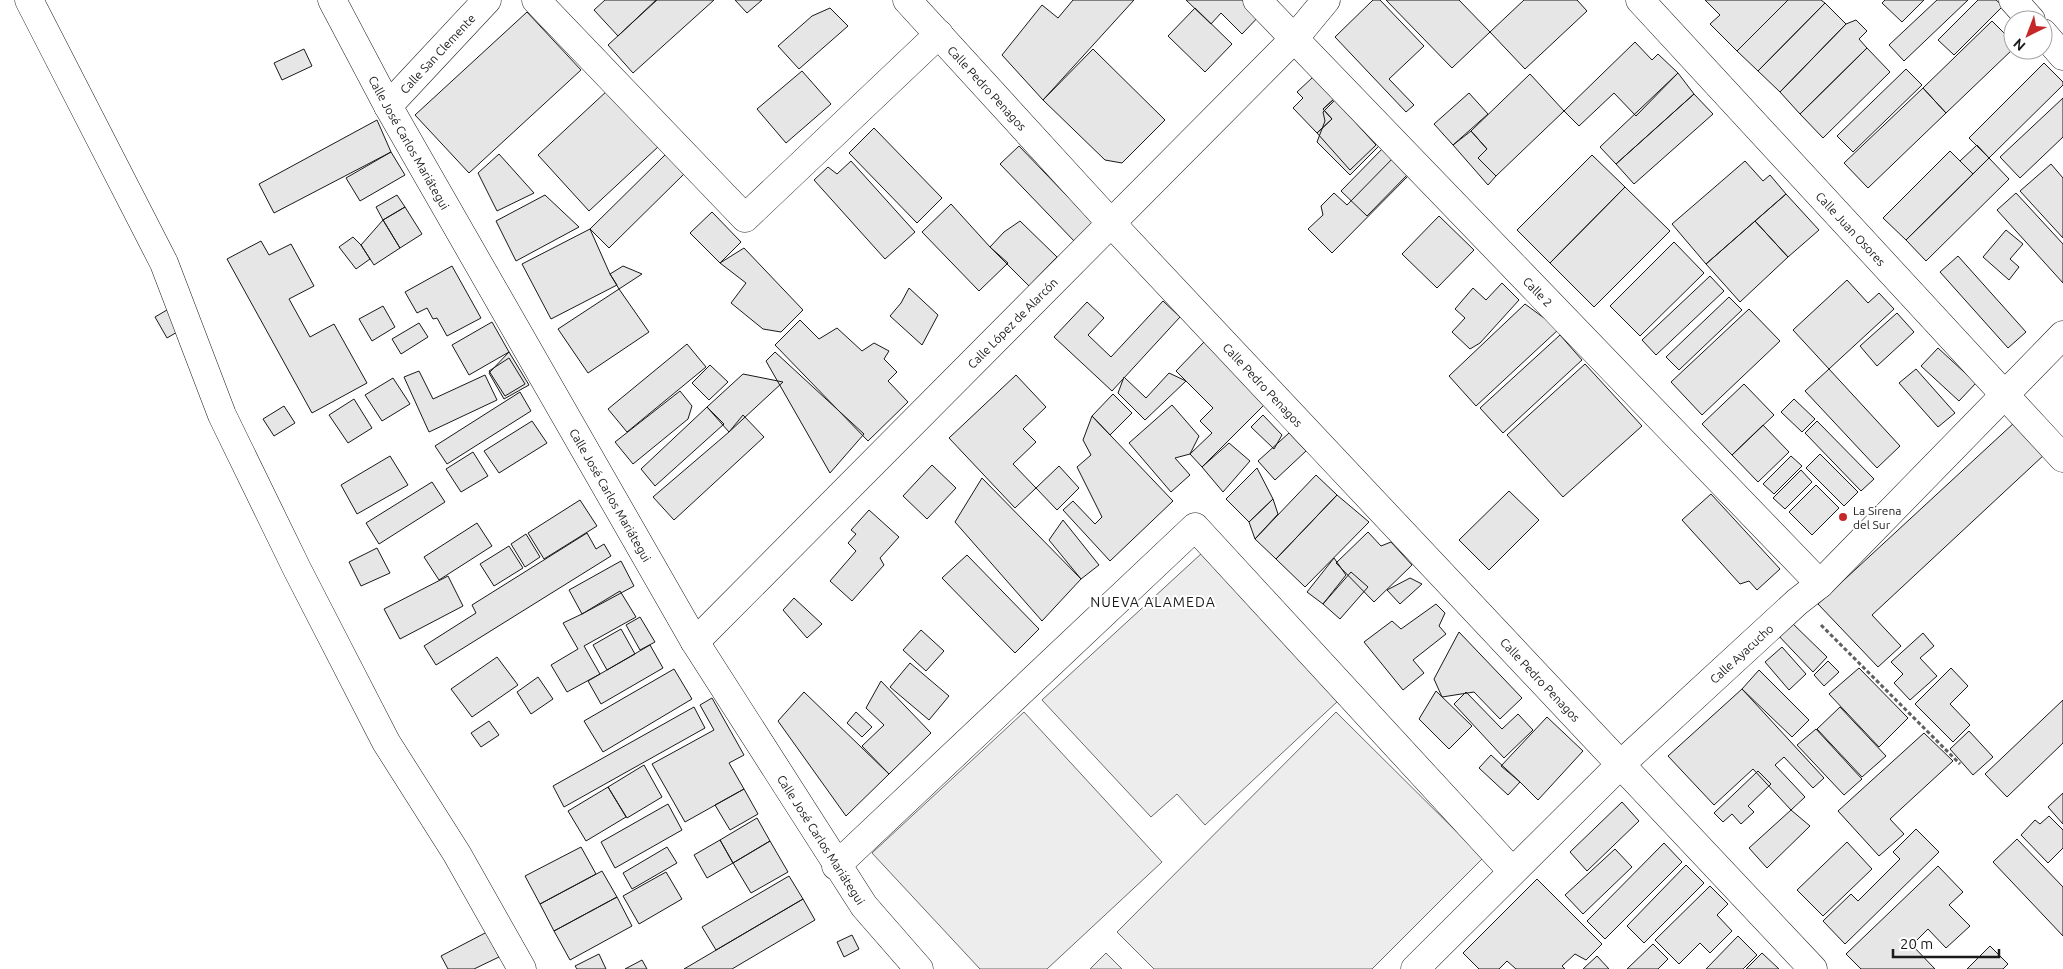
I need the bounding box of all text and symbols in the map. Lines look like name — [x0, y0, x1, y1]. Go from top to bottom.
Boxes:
north arrow — [2003, 10, 2053, 60]
street label: Calle San Clemente — [397, 11, 477, 96]
text: N — [2010, 35, 2029, 54]
street label: Calle Pedro Penagos — [945, 43, 1029, 133]
street label: Calle José Carlos Mariátegui — [367, 73, 452, 211]
street label: Calle Juan Osores — [1814, 189, 1888, 268]
street label: Calle 2 — [1521, 274, 1555, 309]
street label: Calle López de Alarcón — [965, 275, 1060, 371]
street label: Calle Pedro Penagos — [1221, 340, 1305, 429]
street label: Calle José Carlos Mariátegui — [567, 426, 654, 564]
place label: La Sirena del Sur — [1853, 504, 1901, 531]
marker: La Sirena del Sur — [1837, 511, 1849, 523]
district label: NUEVA ALAMEDA — [1090, 594, 1216, 610]
street label: Calle Ayacucho — [1707, 621, 1775, 686]
street label: Calle Pedro Penagos — [1498, 635, 1583, 724]
street label: Calle José Carlos Mariátegui — [775, 772, 868, 907]
scale bar — [1893, 926, 1999, 958]
text: 20 m — [1900, 935, 1933, 952]

